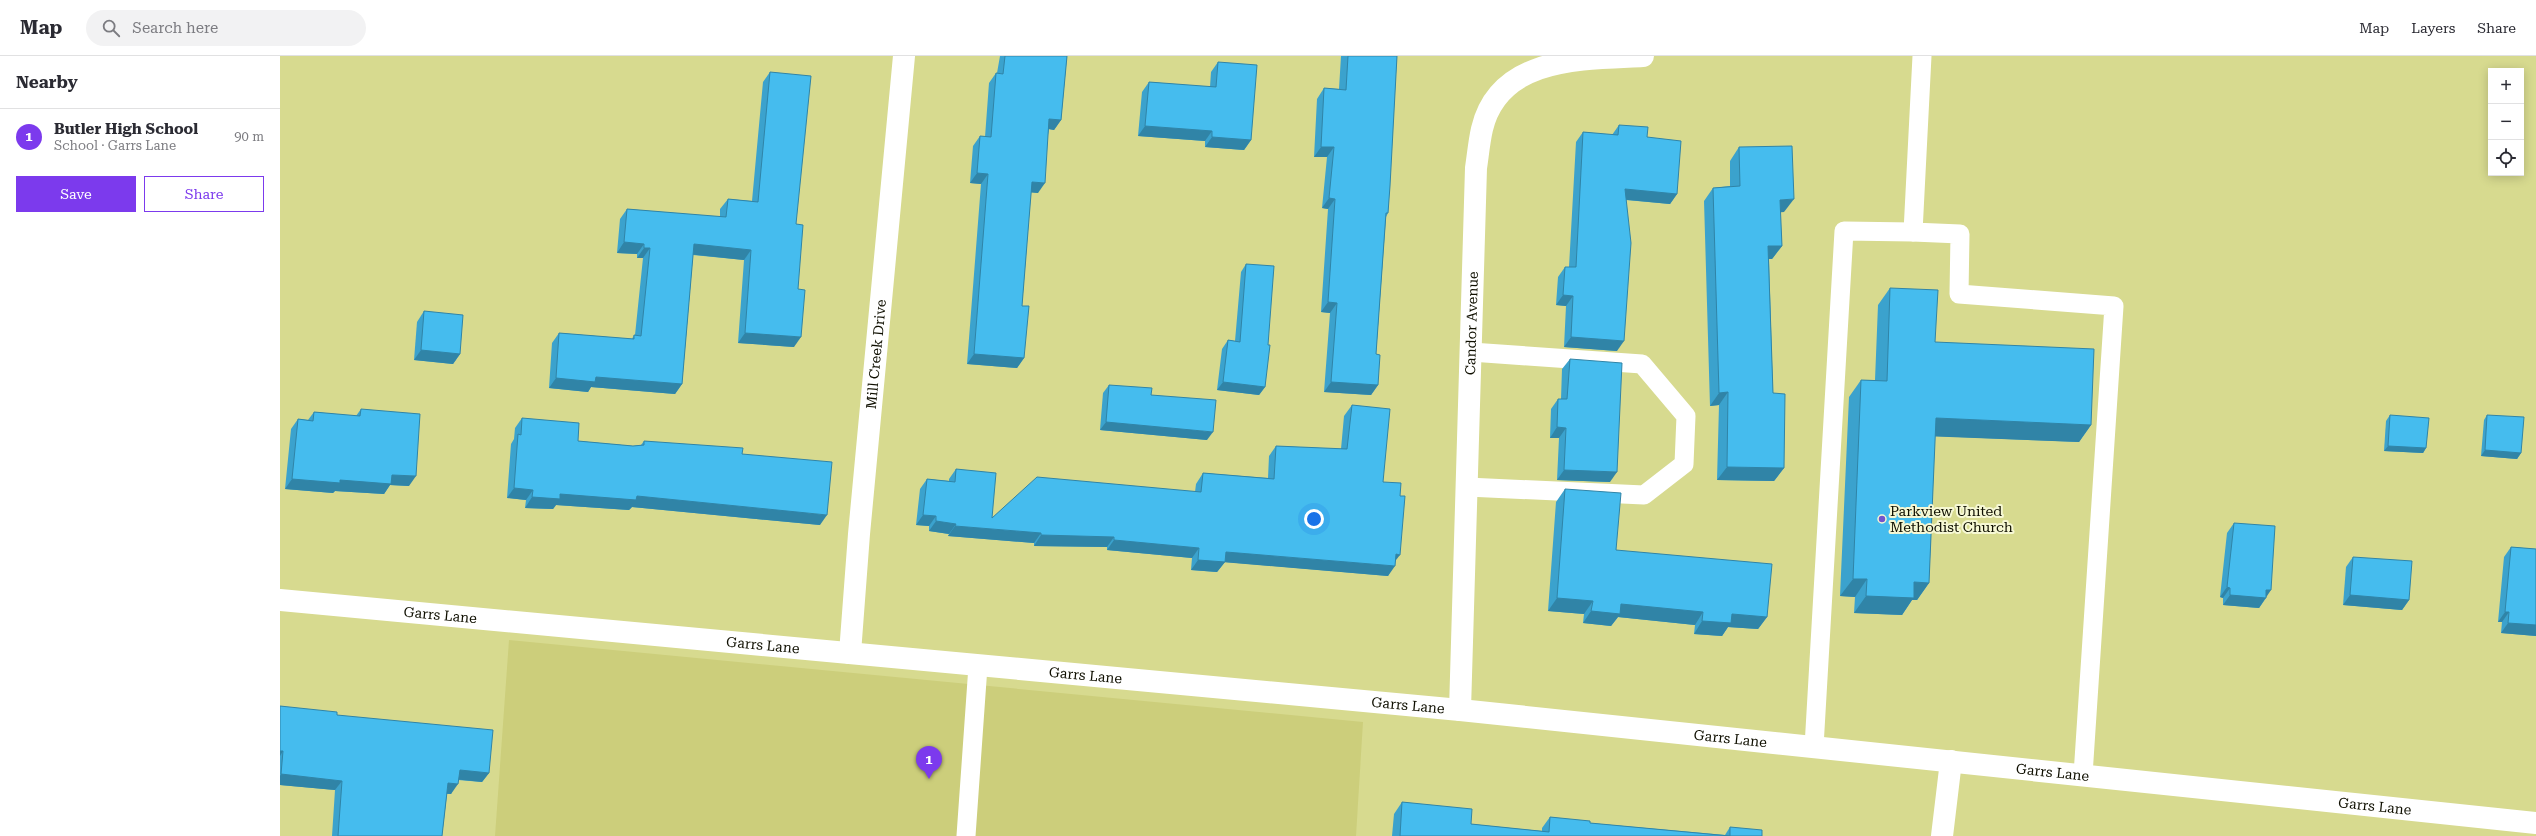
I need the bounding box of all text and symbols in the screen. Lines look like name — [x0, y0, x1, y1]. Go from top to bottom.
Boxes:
search box — [86, 10, 366, 46]
text: Map — [20, 16, 62, 39]
icon: search — [100, 17, 122, 39]
text: Search here — [132, 19, 218, 37]
text: Map — [2359, 20, 2389, 36]
text: Layers — [2411, 20, 2455, 36]
text: Share — [2477, 20, 2516, 36]
map controls — [2488, 68, 2524, 176]
button: + — [2488, 68, 2524, 104]
text: Nearby — [16, 72, 78, 92]
button: − — [2488, 104, 2524, 140]
text: Butler High School — [54, 120, 198, 138]
text: 1 — [25, 129, 33, 144]
text: 90 m — [234, 129, 264, 144]
text: School · Garrs Lane — [54, 138, 176, 153]
button: locate — [2488, 140, 2524, 176]
button: Save — [16, 176, 136, 212]
button: Share — [144, 176, 264, 212]
street label: Candor Avenue — [1462, 271, 1481, 375]
street label: Mill Creek Drive — [863, 298, 889, 410]
place label: Parkview United Methodist Church — [1890, 503, 2013, 535]
your location — [1304, 509, 1324, 529]
marker: Parkview United Methodist Church — [1877, 514, 1887, 524]
street label: Garrs Lane — [403, 604, 478, 626]
street label: Garrs Lane — [726, 634, 801, 656]
street label: Garrs Lane — [1048, 664, 1123, 686]
street label: Garrs Lane — [1371, 694, 1446, 717]
street label: Garrs Lane — [1693, 727, 1768, 750]
pin: 1 — [916, 746, 942, 779]
street label: Garrs Lane — [2015, 760, 2090, 784]
street label: Garrs Lane — [2337, 794, 2413, 818]

